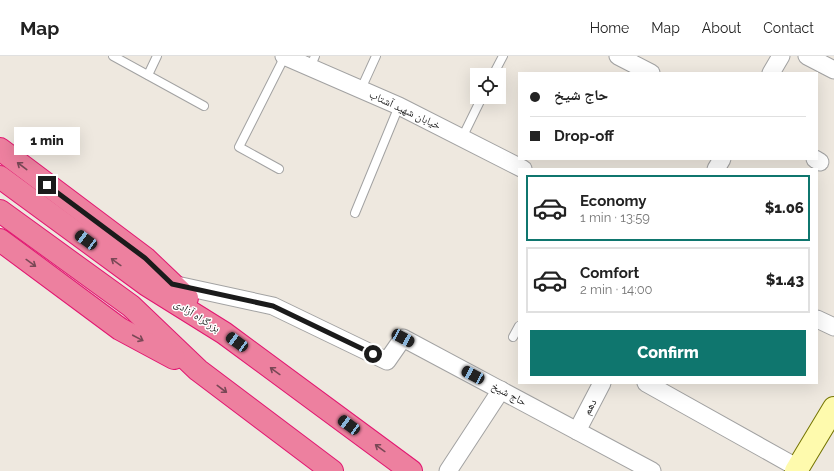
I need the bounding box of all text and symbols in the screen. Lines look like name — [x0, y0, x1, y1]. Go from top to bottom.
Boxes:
text: Map — [20, 17, 59, 39]
text: Home — [590, 20, 629, 36]
text: Map — [651, 20, 680, 36]
text: About — [702, 20, 741, 36]
text: Contact — [763, 20, 814, 36]
map controls — [470, 68, 506, 104]
button: locate — [470, 68, 506, 104]
text: حاج شیخ — [554, 86, 608, 104]
street label: خیابان شهید آشتاب — [367, 88, 443, 132]
callout: 1 min — [14, 127, 80, 155]
text: Drop-off — [554, 127, 614, 145]
text: 1 min — [30, 133, 64, 148]
one-way arrow — [17, 162, 28, 170]
route end — [38, 176, 56, 194]
icon: car — [532, 190, 568, 226]
text: Economy — [580, 192, 647, 210]
text: $1.06 — [765, 199, 804, 217]
text: 1 min · 13:59 — [580, 210, 650, 225]
car — [73, 228, 99, 252]
one-way arrow — [111, 258, 122, 266]
one-way arrow — [26, 259, 37, 268]
icon: car — [532, 262, 568, 298]
text: Comfort — [580, 264, 639, 282]
text: $1.43 — [766, 271, 804, 289]
text: 2 min · 14:00 — [580, 282, 653, 297]
street label: بزرگراه آزادی — [172, 297, 222, 335]
car — [390, 327, 416, 349]
car — [224, 330, 250, 354]
button: Confirm — [530, 330, 806, 376]
one-way arrow — [131, 335, 143, 342]
route start — [364, 345, 382, 363]
car — [460, 364, 486, 386]
one-way arrow — [270, 367, 281, 375]
street label: حاج شیخ — [489, 379, 529, 409]
one-way arrow — [217, 384, 228, 393]
street label: دهم — [581, 397, 601, 418]
car — [336, 413, 362, 437]
one-way arrow — [375, 444, 386, 452]

